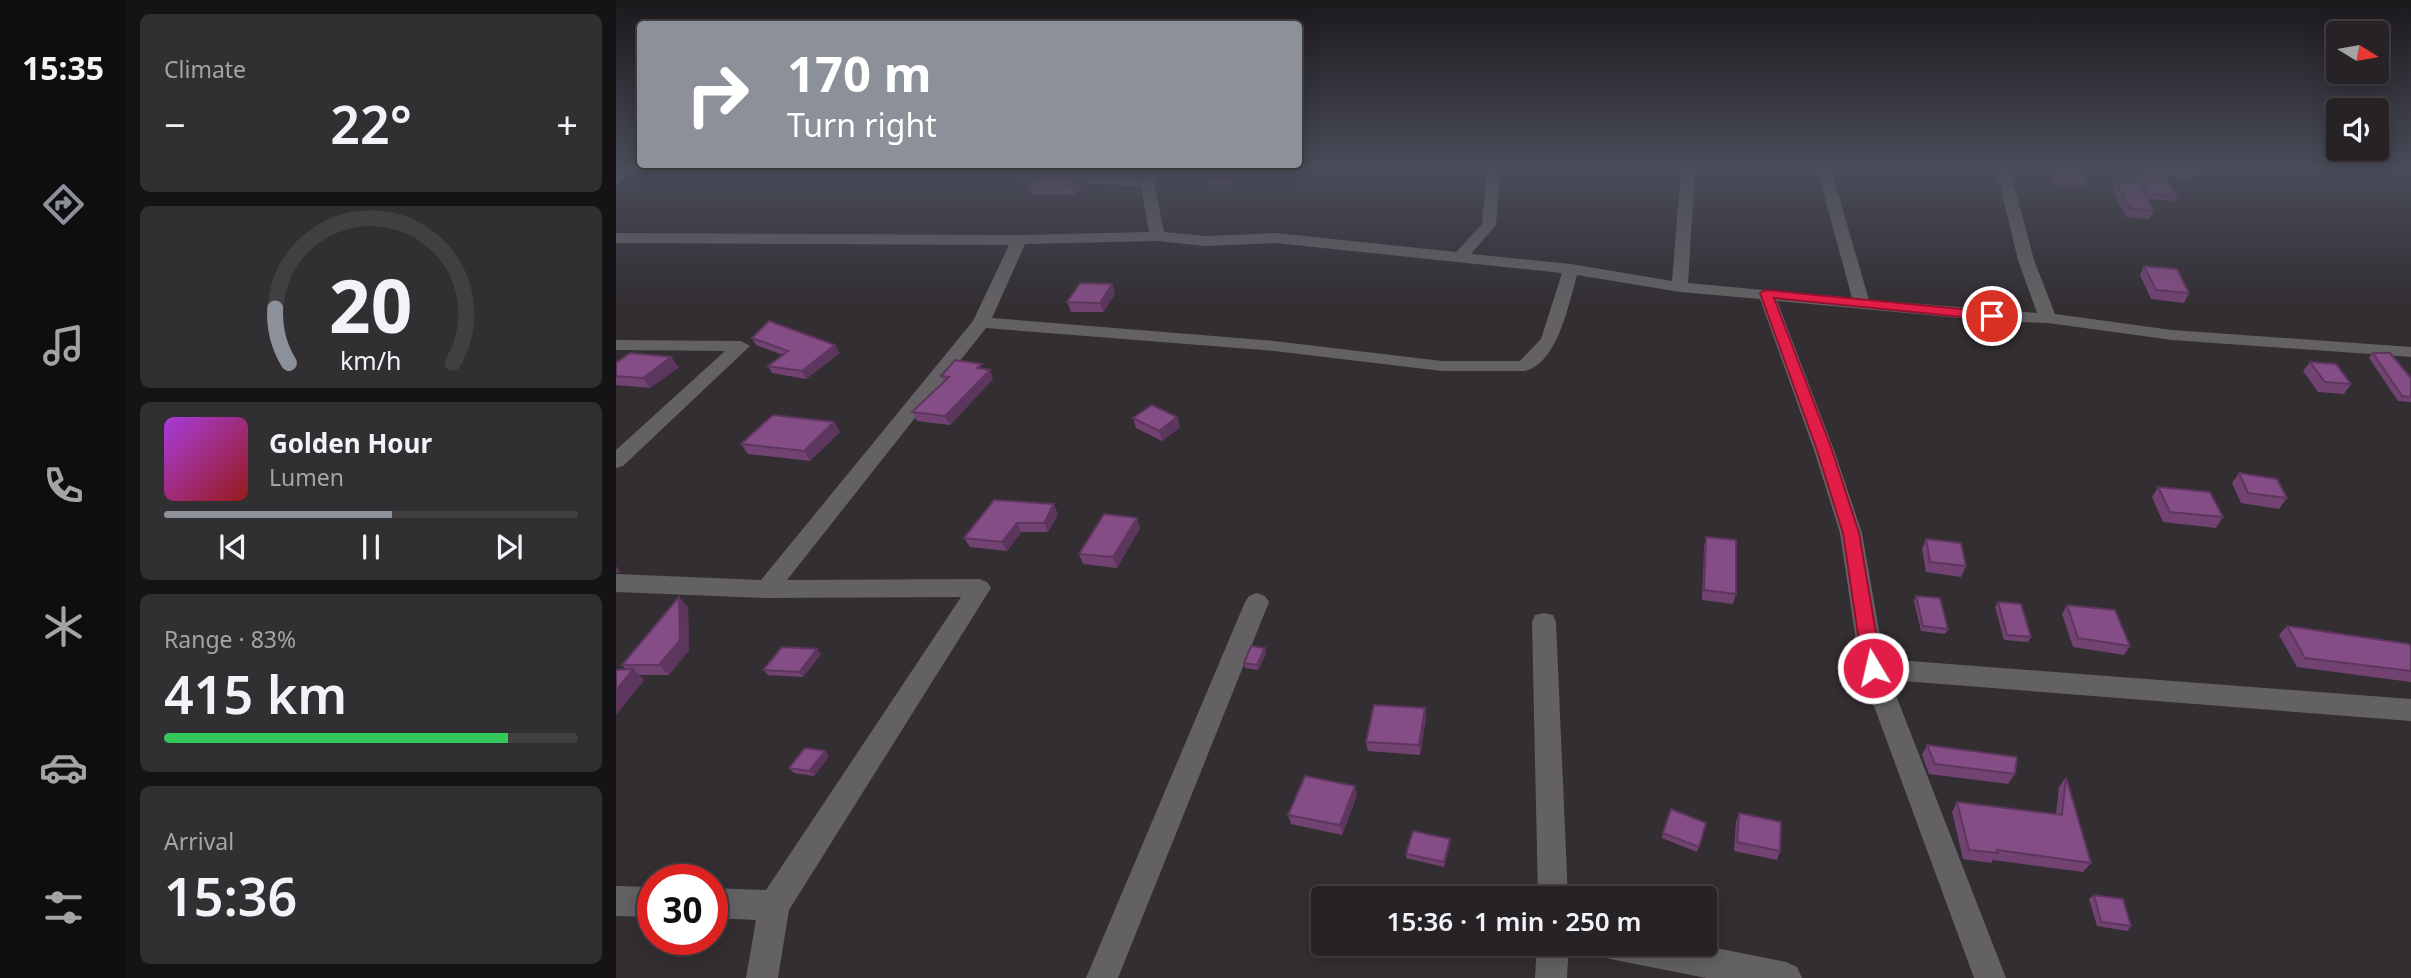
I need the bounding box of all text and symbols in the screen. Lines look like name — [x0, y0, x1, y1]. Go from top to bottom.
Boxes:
north arrow — [2326, 21, 2389, 84]
map controls — [2326, 21, 2389, 161]
text: 170 m — [787, 40, 932, 106]
text: 15:35 — [22, 46, 104, 89]
icon: right — [672, 49, 763, 140]
text: Climate — [164, 53, 246, 85]
text: 22° — [330, 88, 412, 159]
text: − — [164, 98, 186, 150]
text: + — [556, 98, 578, 150]
button: sound — [2326, 98, 2389, 161]
text: Turn right — [787, 103, 937, 146]
icon: directions — [39, 180, 88, 229]
text: 20 — [329, 255, 413, 354]
pin — [1962, 286, 2022, 346]
icon: arrive — [1973, 297, 2011, 335]
icon: music — [39, 321, 88, 370]
text: km/h — [340, 343, 402, 377]
text: Golden Hour — [269, 425, 432, 461]
icon: phone — [39, 461, 88, 510]
text: Lumen — [269, 461, 344, 493]
icon: previous — [214, 528, 252, 566]
icon: pause — [352, 528, 390, 566]
icon: next — [490, 528, 528, 566]
icon: climate — [39, 602, 88, 651]
text: Range · 83% — [164, 623, 296, 655]
position arrow — [1836, 631, 1910, 705]
text: 415 km — [164, 658, 347, 729]
icon: car — [39, 743, 88, 792]
text: Arrival — [164, 825, 234, 857]
text: 15:36 — [164, 860, 297, 931]
speed limit sign: 30 — [637, 864, 728, 955]
icon: filters — [39, 883, 88, 932]
text: 15:36 · 1 min · 250 m — [1387, 903, 1641, 939]

